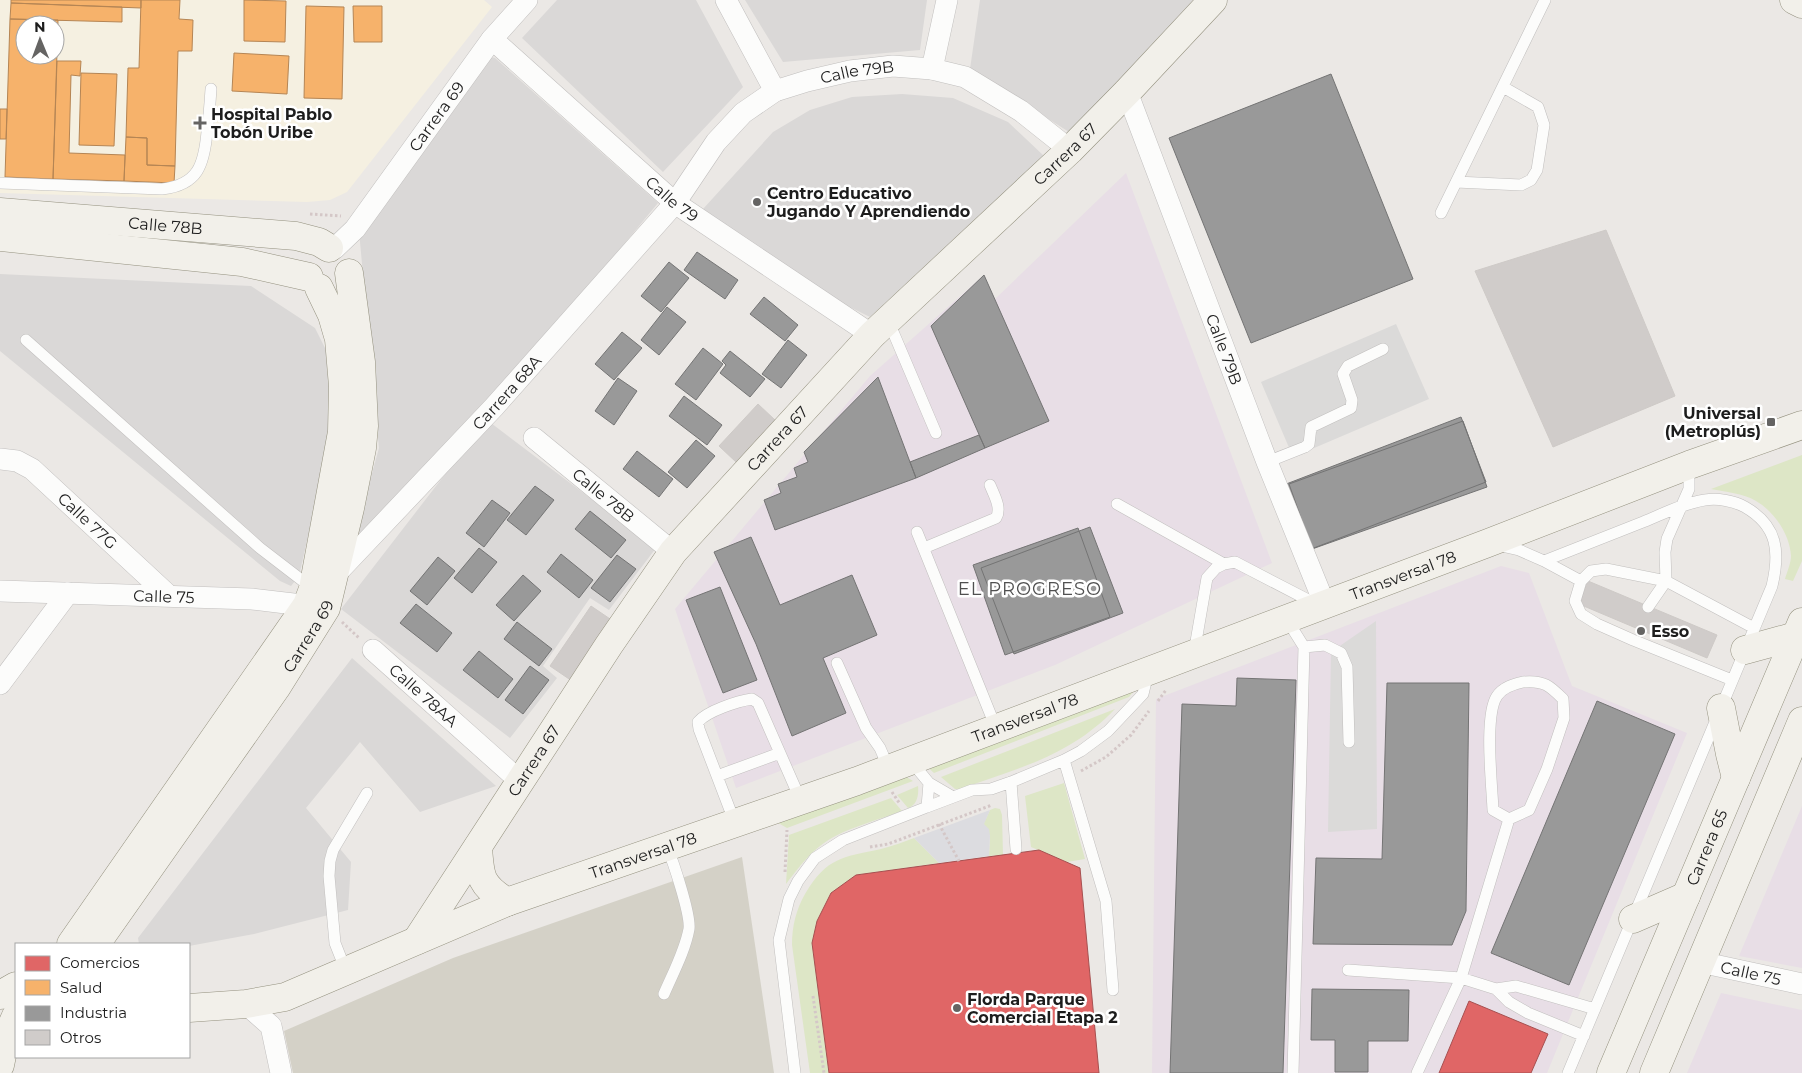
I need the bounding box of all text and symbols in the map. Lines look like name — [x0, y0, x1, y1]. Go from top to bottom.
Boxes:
north arrow — [15, 15, 65, 65]
text: N — [34, 18, 46, 36]
street label: Calle 79B — [818, 57, 895, 88]
street label: Carrera 69 — [405, 78, 468, 155]
place label: Hospital Pablo Tobón Uribe — [211, 105, 332, 142]
marker: Hospital Pablo Tobón Uribe — [193, 116, 207, 130]
street label: Carrera 67 — [1030, 119, 1101, 189]
street label: Calle 79 — [642, 172, 702, 226]
place label: Centro Educativo Jugando Y Aprendiendo — [766, 184, 970, 221]
marker: Centro Educativo Jugando Y Aprendiendo — [751, 196, 763, 208]
street label: Calle 78B — [127, 213, 203, 238]
street label: Calle 79B — [1202, 311, 1246, 388]
street label: Carrera 68A — [469, 351, 546, 434]
street label: Carrera 67 — [743, 402, 812, 475]
place label: Universal (Metroplús) — [1665, 404, 1761, 441]
marker: Universal (Metroplús) — [1765, 416, 1777, 428]
street label: Calle 78B — [568, 464, 638, 526]
street label: Calle 77G — [54, 489, 121, 553]
street label: Transversal 78 — [1347, 547, 1459, 604]
district label: EL PROGRESO — [958, 578, 1102, 600]
street label: Calle 75 — [133, 586, 195, 607]
street label: Carrera 69 — [279, 598, 338, 676]
place label: Esso — [1651, 622, 1689, 641]
marker: Esso — [1635, 625, 1647, 637]
street label: Calle 78AA — [385, 660, 462, 732]
street label: Transversal 78 — [969, 689, 1081, 747]
street label: Carrera 67 — [504, 722, 564, 800]
street label: Carrera 65 — [1682, 807, 1732, 889]
street label: Transversal 78 — [587, 828, 699, 883]
legend — [15, 943, 190, 1058]
text: Comercios — [60, 953, 140, 972]
street label: Calle 75 — [1719, 958, 1783, 989]
text: Salud — [60, 978, 102, 997]
place label: Florda Parque Comercial Etapa 2 — [967, 990, 1118, 1027]
marker: Florda Parque Comercial Etapa 2 — [951, 1002, 963, 1014]
text: Industria — [60, 1003, 127, 1022]
text: Otros — [60, 1028, 101, 1047]

